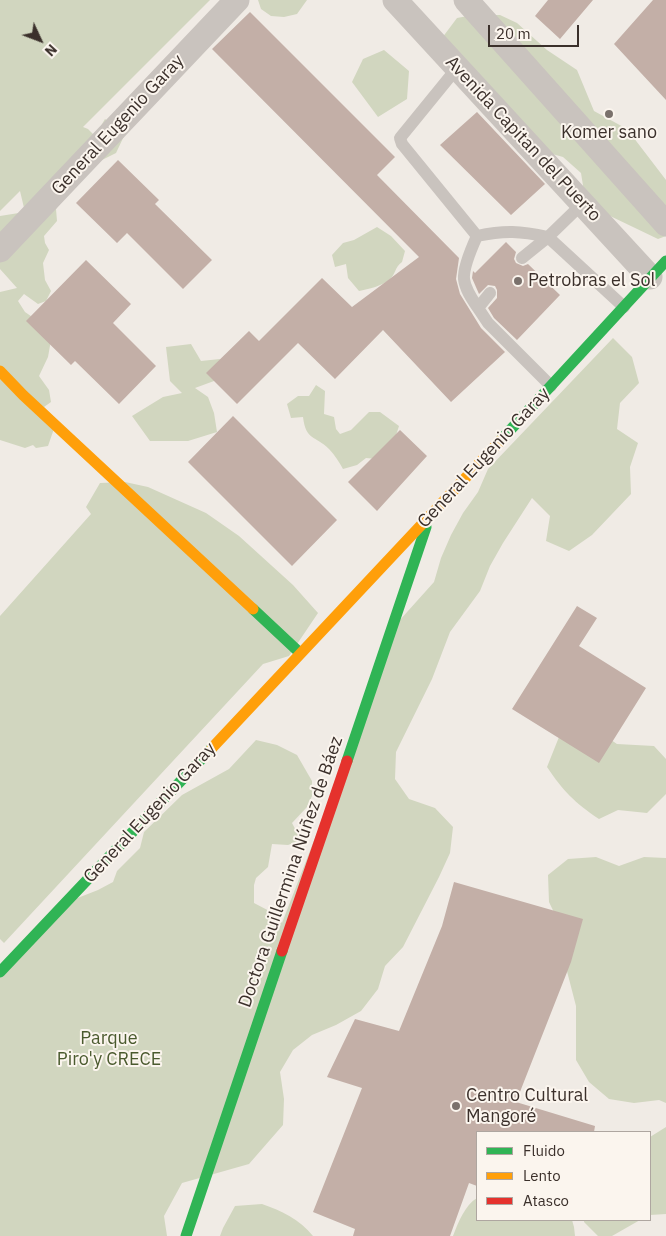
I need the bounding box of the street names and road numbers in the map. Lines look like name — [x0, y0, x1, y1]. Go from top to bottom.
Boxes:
street label: General Eugenio Garay — [47, 50, 189, 200]
street label: Avenida Capitan del Puerto — [441, 52, 605, 226]
street label: General Eugenio Garay — [413, 383, 555, 533]
street label: Doctora Guillermina Núñez de Báez — [234, 734, 348, 1010]
street label: General Eugenio Garay — [79, 738, 221, 888]

